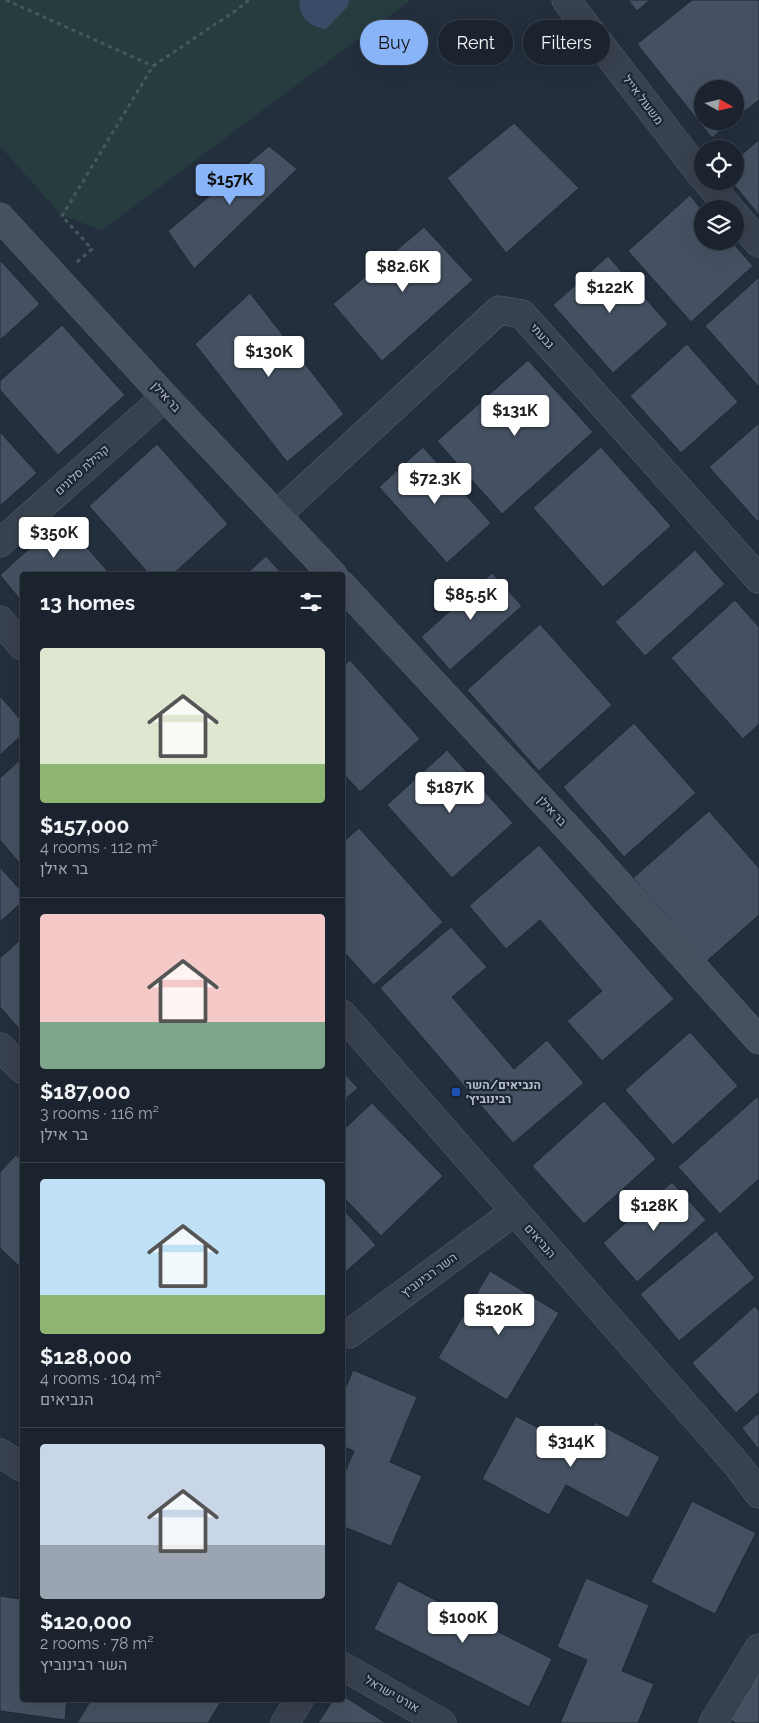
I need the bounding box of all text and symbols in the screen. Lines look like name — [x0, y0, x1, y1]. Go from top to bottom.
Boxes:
chip: Buy — [360, 20, 428, 65]
chip: Rent — [438, 20, 513, 65]
chip: Filters — [523, 20, 610, 65]
street label: משעול אייל — [620, 73, 666, 127]
north arrow — [694, 80, 744, 130]
map controls — [694, 80, 744, 250]
button: locate — [694, 140, 744, 190]
pin: $157K — [195, 164, 265, 206]
text: $157K — [207, 170, 253, 189]
button: layers — [694, 200, 744, 250]
pin: $82.6K — [362, 250, 444, 293]
text: $82.6K — [377, 257, 429, 276]
pin: $122K — [575, 272, 645, 314]
text: $122K — [587, 278, 633, 297]
street label: גבעתי — [527, 321, 557, 352]
pin: $130K — [234, 336, 304, 378]
text: $130K — [245, 342, 293, 361]
street label: בר אילן — [149, 379, 184, 416]
pin: $131K — [480, 394, 550, 437]
text: $131K — [492, 401, 538, 420]
street label: קהילת סלונים — [52, 442, 112, 498]
pin: $72.3K — [394, 462, 476, 505]
text: $72.3K — [409, 469, 461, 488]
pin: $350K — [19, 516, 89, 559]
text: $350K — [30, 523, 78, 542]
pin: $85.5K — [430, 578, 512, 621]
text: $85.5K — [445, 585, 497, 604]
icon: filters — [297, 588, 325, 616]
text: 13 homes — [40, 590, 135, 615]
icon: home — [138, 681, 228, 771]
pin: $187K — [415, 772, 485, 814]
text: $187K — [426, 778, 474, 797]
street label: בר אילן — [535, 793, 570, 830]
text: $157,000 — [40, 813, 130, 838]
text: 4 rooms · 112 m² — [40, 838, 158, 857]
text: בר אילן — [40, 859, 88, 878]
icon: home — [138, 946, 228, 1036]
place label: הנביאים/השר רבינוביץ׳ — [466, 1078, 541, 1106]
text: $187,000 — [40, 1079, 131, 1104]
marker: הנביאים/השר רבינוביץ׳ — [450, 1086, 462, 1098]
text: 3 rooms · 116 m² — [40, 1104, 159, 1123]
text: בר אילן — [40, 1125, 88, 1144]
pin: $128K — [619, 1190, 689, 1232]
text: $128K — [630, 1196, 678, 1215]
icon: home — [138, 1211, 228, 1301]
street label: הנביאים — [521, 1221, 559, 1261]
street label: השר רבינוביץ — [398, 1250, 460, 1300]
pin: $120K — [464, 1294, 534, 1336]
text: $120K — [475, 1300, 523, 1319]
text: $128,000 — [40, 1344, 132, 1369]
text: 4 rooms · 104 m² — [40, 1369, 161, 1388]
text: הנביאים — [40, 1390, 94, 1409]
pin: $314K — [536, 1426, 606, 1468]
text: $314K — [548, 1432, 594, 1451]
icon: home — [138, 1476, 228, 1566]
pin: $100K — [428, 1602, 498, 1644]
text: $100K — [439, 1608, 487, 1627]
text: $120,000 — [40, 1609, 132, 1634]
text: 2 rooms · 78 m² — [40, 1634, 153, 1653]
text: השר רבינוביץ — [40, 1655, 128, 1674]
street label: אורט ישראל — [362, 1673, 422, 1715]

